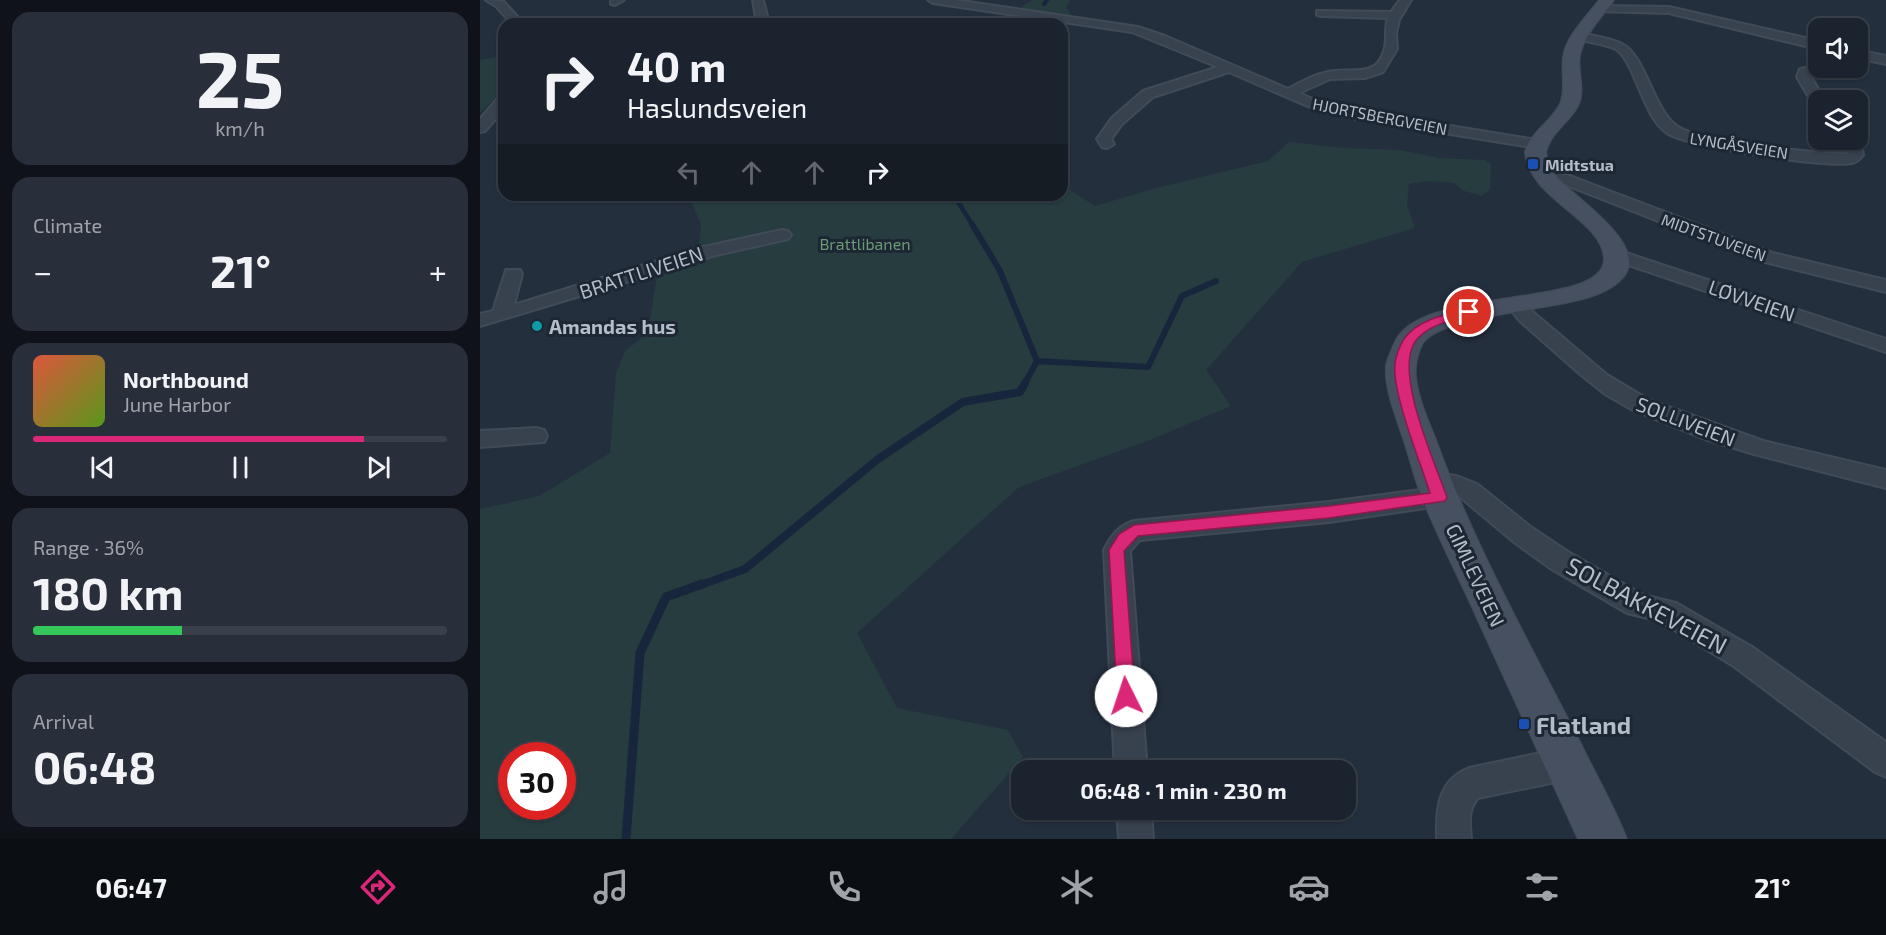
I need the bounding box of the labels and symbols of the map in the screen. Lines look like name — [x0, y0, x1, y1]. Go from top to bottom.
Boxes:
street label: HJORTSBERGVEIEN — [1311, 94, 1449, 138]
street label: LYNGÅSVEIEN — [1688, 128, 1790, 162]
place label: Midtstua — [1545, 155, 1614, 174]
marker: Midtstua — [1526, 157, 1540, 171]
street label: MIDTSTUVEIEN — [1659, 209, 1769, 265]
park label: Brattlibanen — [819, 234, 911, 253]
street label: BRATTLIVEIEN — [576, 241, 706, 303]
street label: LØVVEIEN — [1706, 274, 1798, 326]
pin — [1443, 286, 1494, 337]
place label: Amandas hus — [549, 314, 676, 338]
marker: Amandas hus — [530, 319, 544, 333]
street label: SOLLIVEIEN — [1633, 391, 1739, 451]
street label: GIMLEVEIEN — [1442, 520, 1510, 630]
street label: SOLBAKKEVEIEN — [1562, 550, 1732, 660]
position arrow — [1094, 664, 1158, 728]
place label: Flatland — [1536, 710, 1631, 739]
marker: Flatland — [1517, 717, 1531, 731]
speed limit sign: 30 — [498, 742, 576, 820]

